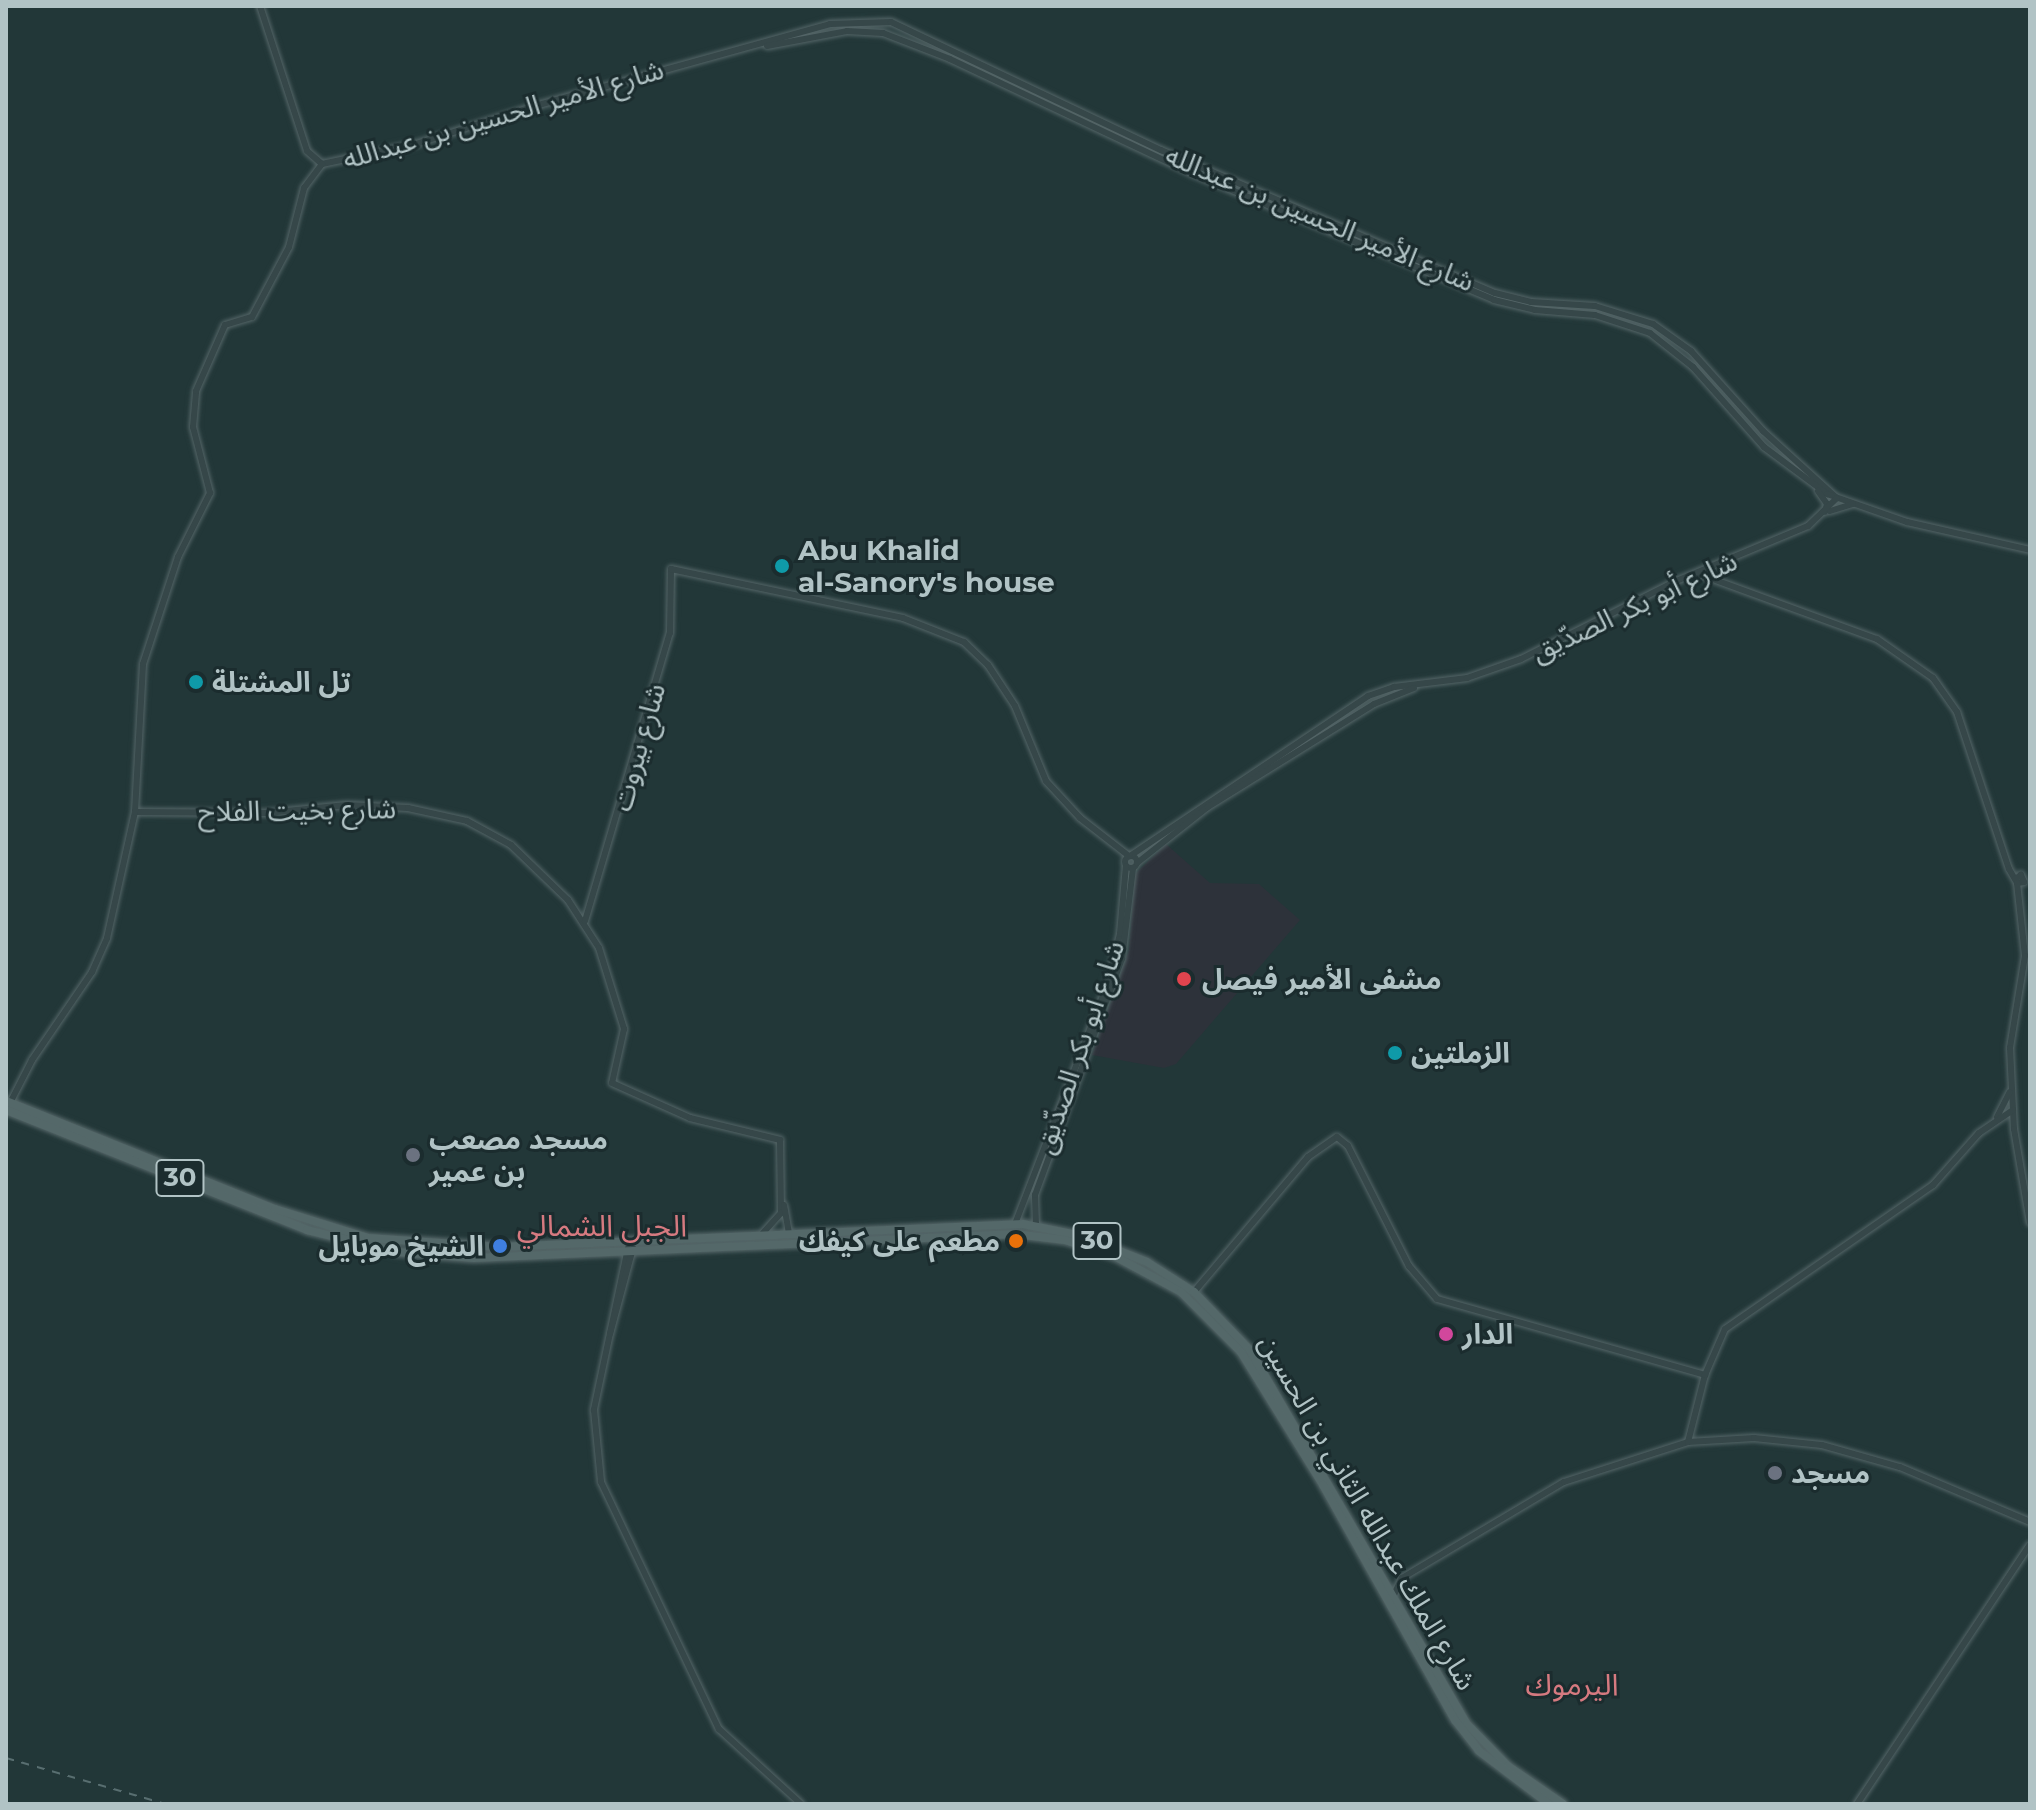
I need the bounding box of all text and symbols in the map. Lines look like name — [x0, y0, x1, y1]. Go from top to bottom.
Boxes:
street label: شارع الأمير الحسين بن عبدالله — [339, 52, 667, 176]
street label: شارع الأمير الحسين بن عبدالله — [1161, 138, 1479, 298]
place label: Abu Khalid al-Sanory's house — [798, 533, 1055, 599]
street label: شارع أبو بكر الصدّيق — [1526, 544, 1742, 668]
marker: Abu Khalid al-Sanory's house — [773, 557, 791, 575]
place label: تل المشتلة — [212, 665, 351, 699]
marker: تل المشتلة — [187, 673, 205, 691]
street label: شارع بيروت — [604, 679, 672, 815]
street label: شارع بخيت الفلاح — [198, 791, 396, 829]
street label: شارع أبو بكر الصدّيق — [1027, 936, 1131, 1158]
place label: مشفى الأمير فيصل — [1202, 962, 1441, 996]
marker: مشفى الأمير فيصل — [1173, 968, 1195, 990]
place label: الزملتين — [1411, 1036, 1510, 1070]
marker: الزملتين — [1386, 1044, 1404, 1062]
place label: مسجد مصعب بن عمير — [429, 1122, 608, 1188]
marker: مسجد مصعب بن عمير — [404, 1146, 422, 1164]
road number: 30 — [154, 1156, 206, 1200]
district label: الجبل الشمالي — [517, 1208, 687, 1244]
road number: 30 — [1071, 1219, 1123, 1263]
place label: مطعم على كيفك — [799, 1224, 1000, 1258]
place label: الشيخ موبايل — [318, 1229, 484, 1263]
marker: مطعم على كيفك — [1007, 1232, 1025, 1250]
marker: الشيخ موبايل — [491, 1237, 509, 1255]
place label: الدار — [1462, 1317, 1513, 1351]
marker: الدار — [1437, 1325, 1455, 1343]
street label: شارع الملك عبدالله الثاني بن الحسين — [1252, 1328, 1484, 1696]
place label: مسجد — [1791, 1456, 1870, 1490]
marker: مسجد — [1766, 1464, 1784, 1482]
district label: اليرموك — [1525, 1667, 1619, 1703]

